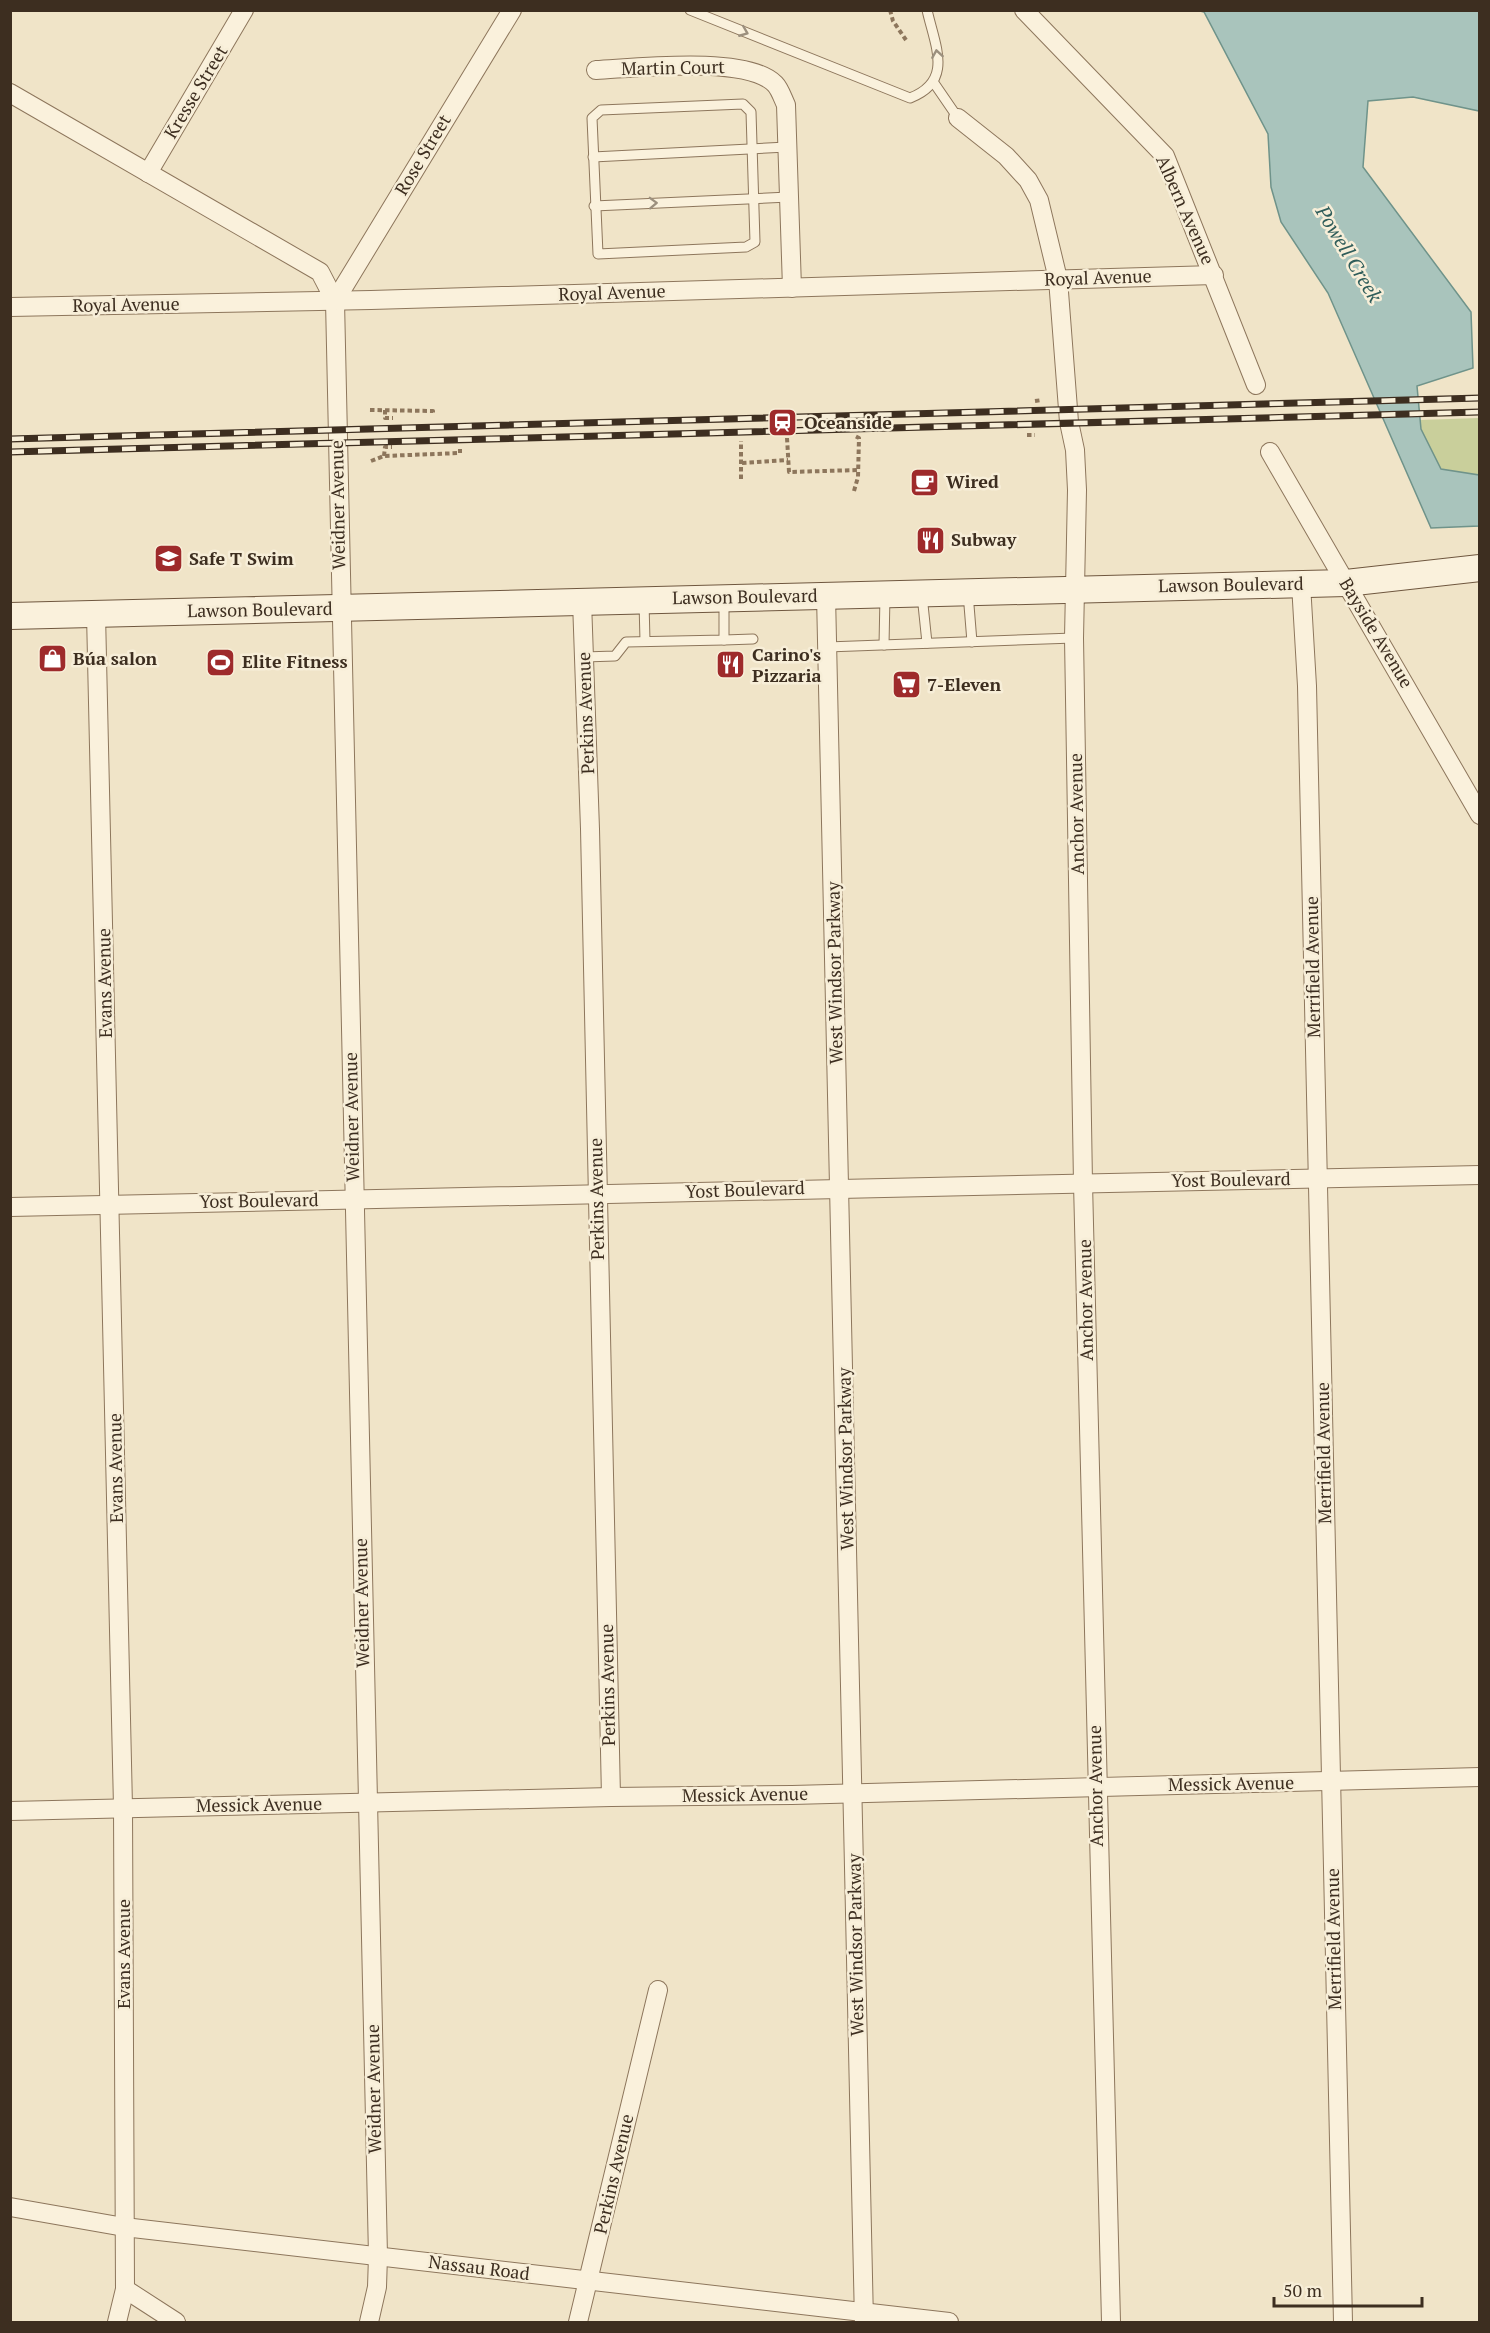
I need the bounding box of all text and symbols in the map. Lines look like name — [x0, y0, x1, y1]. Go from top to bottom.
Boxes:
one-way arrow — [738, 25, 749, 37]
street label: Kresse Street — [158, 40, 233, 143]
one-way arrow — [931, 49, 943, 59]
street label: Martin Court — [621, 54, 725, 80]
street label: Rose Street — [389, 109, 456, 199]
street label: Albern Avenue — [1151, 151, 1221, 268]
one-way arrow — [648, 197, 657, 210]
water label: Powell Creek — [1309, 199, 1389, 308]
street label: Royal Avenue — [1044, 263, 1152, 291]
street label: Royal Avenue — [558, 278, 666, 306]
street label: Royal Avenue — [72, 291, 180, 317]
station icon: Oceanside — [767, 407, 799, 439]
place label: Oceanside — [804, 410, 892, 434]
street label: Weidner Avenue — [324, 440, 350, 570]
cafe icon: Wired — [909, 466, 941, 498]
place label: Wired — [946, 469, 999, 493]
restaurant icon: Subway — [914, 524, 946, 556]
place label: Subway — [951, 527, 1017, 551]
school or university icon: Safe T Swim — [152, 543, 184, 575]
place label: Safe T Swim — [189, 546, 294, 570]
street label: Lawson Boulevard — [1158, 571, 1304, 597]
street label: Bayside Avenue — [1335, 573, 1419, 692]
street label: Lawson Boulevard — [672, 583, 818, 609]
street label: Lawson Boulevard — [187, 596, 333, 622]
place label: Carino's Pizzaria — [752, 642, 822, 687]
shop icon: Búa salon — [36, 643, 68, 675]
place label: Búa salon — [73, 646, 158, 670]
sports icon: Elite Fitness — [205, 646, 237, 678]
place label: Elite Fitness — [242, 649, 348, 673]
restaurant icon: Carino's Pizzaria — [715, 649, 747, 681]
street label: Perkins Avenue — [571, 651, 599, 775]
supermarket icon: 7-Eleven — [890, 669, 922, 701]
place label: 7-Eleven — [927, 672, 1001, 696]
street label: Anchor Avenue — [1063, 753, 1089, 875]
street label: West Windsor Parkway — [820, 881, 848, 1065]
street label: Merrifield Avenue — [1299, 896, 1325, 1038]
street label: Evans Avenue — [91, 928, 117, 1038]
street label: Weidner Avenue — [338, 1052, 364, 1182]
street label: Perkins Avenue — [583, 1138, 609, 1260]
street label: Yost Boulevard — [1171, 1166, 1291, 1192]
street label: Yost Boulevard — [685, 1175, 805, 1203]
street label: Yost Boulevard — [199, 1187, 319, 1213]
street label: Anchor Avenue — [1072, 1239, 1098, 1361]
street label: West Windsor Parkway — [831, 1367, 859, 1551]
street label: Merrifield Avenue — [1310, 1382, 1336, 1524]
street label: Evans Avenue — [102, 1413, 128, 1523]
street label: Weidner Avenue — [348, 1538, 374, 1668]
street label: Perkins Avenue — [594, 1624, 620, 1746]
street label: Anchor Avenue — [1082, 1725, 1108, 1847]
street label: Messick Avenue — [1168, 1770, 1294, 1796]
street label: Messick Avenue — [682, 1781, 808, 1807]
street label: Messick Avenue — [196, 1791, 322, 1817]
street label: West Windsor Parkway — [841, 1853, 869, 2037]
street label: Merrifield Avenue — [1320, 1868, 1346, 2010]
street label: Evans Avenue — [111, 1899, 135, 2009]
street label: Weidner Avenue — [360, 2024, 386, 2154]
street label: Perkins Avenue — [588, 2111, 638, 2236]
street label: Nassau Road — [427, 2249, 531, 2285]
scale bar — [1274, 2270, 1422, 2308]
text: 50 m — [1283, 2278, 1323, 2302]

